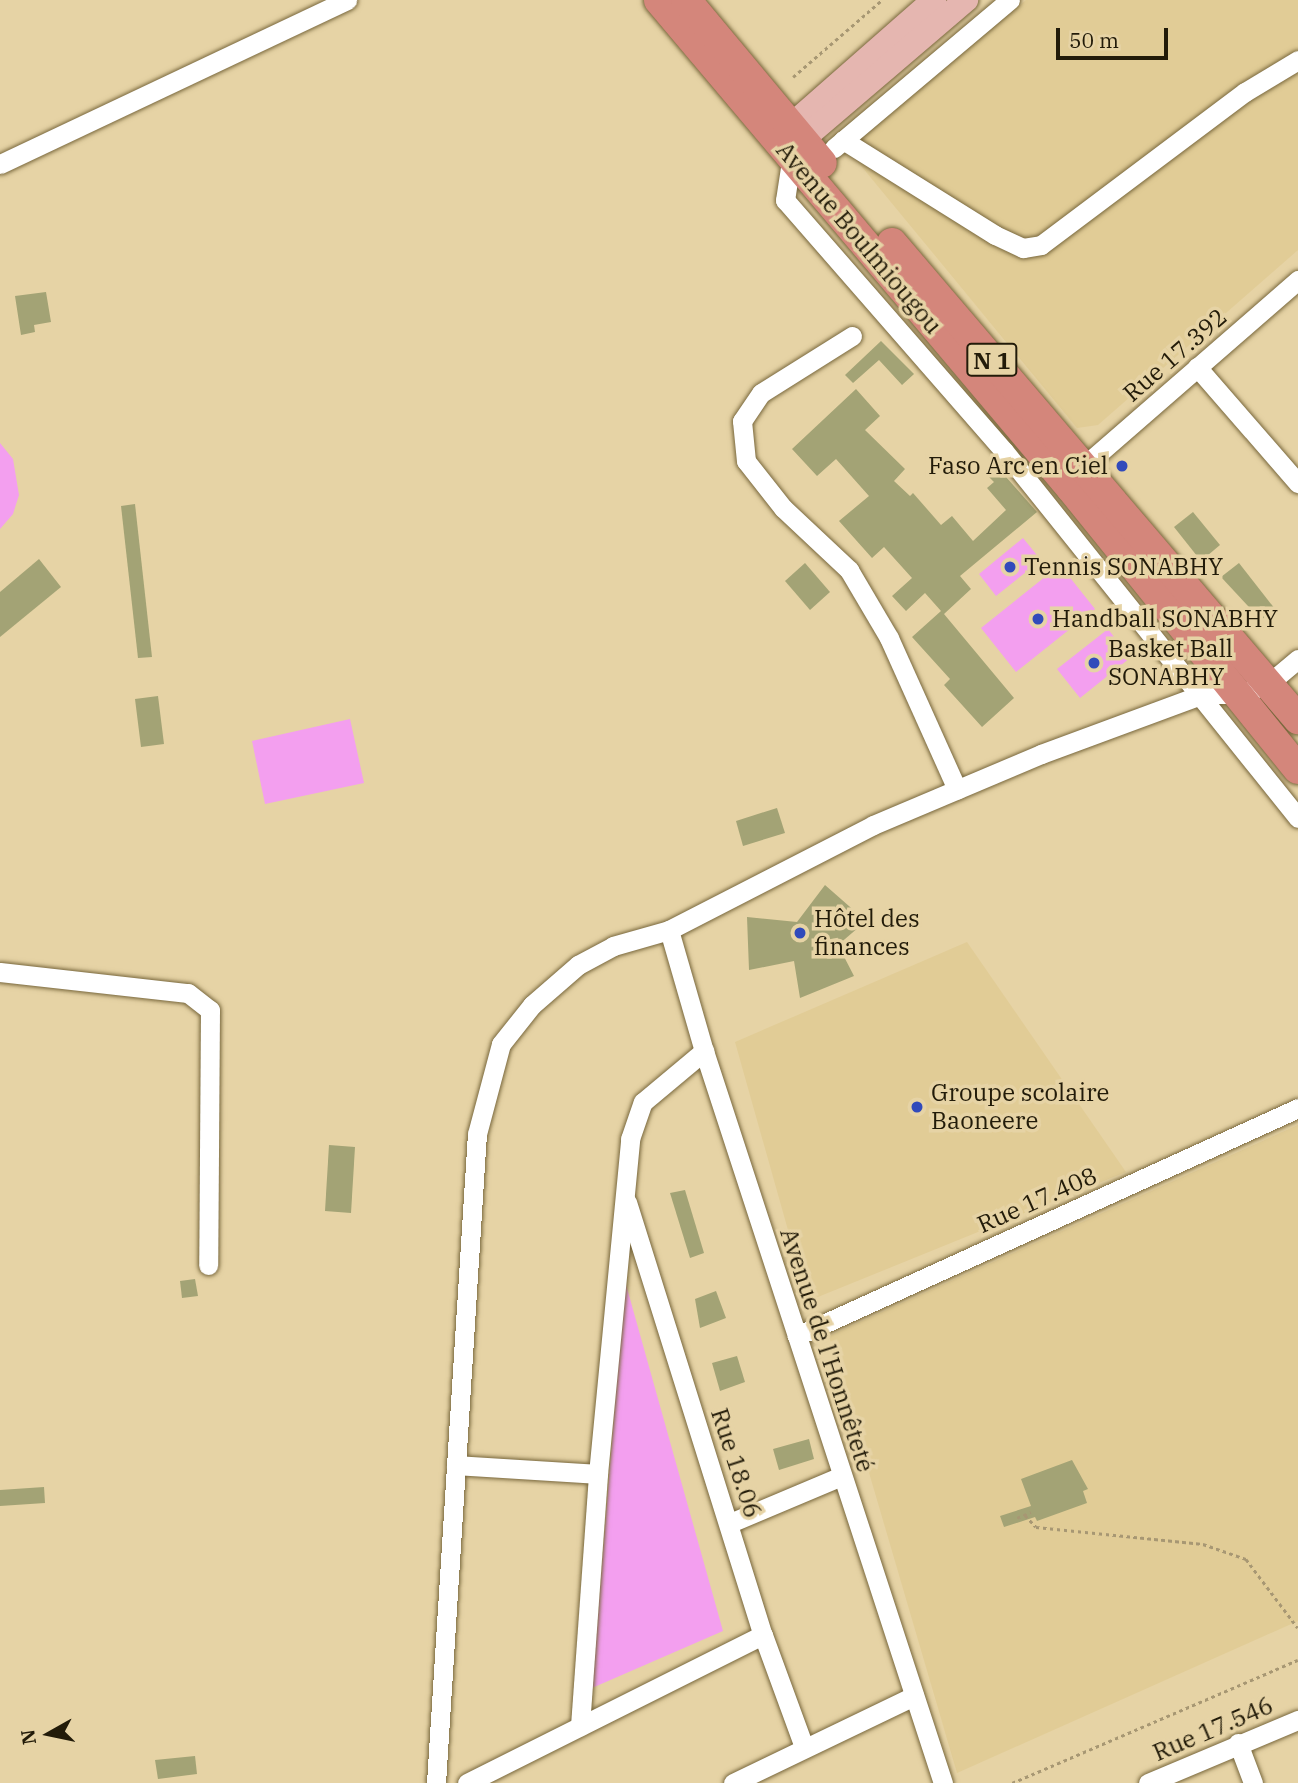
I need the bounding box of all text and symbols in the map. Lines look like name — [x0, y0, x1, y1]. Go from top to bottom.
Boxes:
scale bar — [1060, 14, 1172, 58]
text: 50 m — [1069, 26, 1119, 54]
street label: Avenue Boulmiougou — [770, 136, 948, 340]
street label: Rue 17.392 — [1117, 302, 1233, 408]
road number: N 1 — [966, 340, 1018, 380]
place label: Faso Arc en Ciel — [928, 452, 1108, 480]
marker: Faso Arc en Ciel — [1114, 458, 1130, 474]
place label: Tennis SONABHY — [1024, 553, 1223, 581]
marker: Tennis SONABHY — [1002, 559, 1018, 575]
place label: Handball SONABHY — [1052, 605, 1278, 633]
marker: Handball SONABHY — [1030, 611, 1046, 627]
place label: Basket Ball SONABHY — [1108, 635, 1233, 691]
marker: Basket Ball SONABHY — [1086, 655, 1102, 671]
place label: Hôtel des finances — [814, 905, 920, 961]
marker: Hôtel des finances — [792, 925, 808, 941]
place label: Groupe scolaire Baoneere — [931, 1079, 1109, 1135]
marker: Groupe scolaire Baoneere — [909, 1099, 925, 1115]
street label: Rue 17.408 — [973, 1161, 1101, 1239]
street label: Avenue de l'Honnêteté — [774, 1224, 880, 1476]
street label: Rue 18.06 — [705, 1405, 767, 1521]
street label: Rue 17.546 — [1149, 1691, 1277, 1767]
north arrow — [14, 1699, 84, 1769]
text: N — [15, 1728, 41, 1747]

